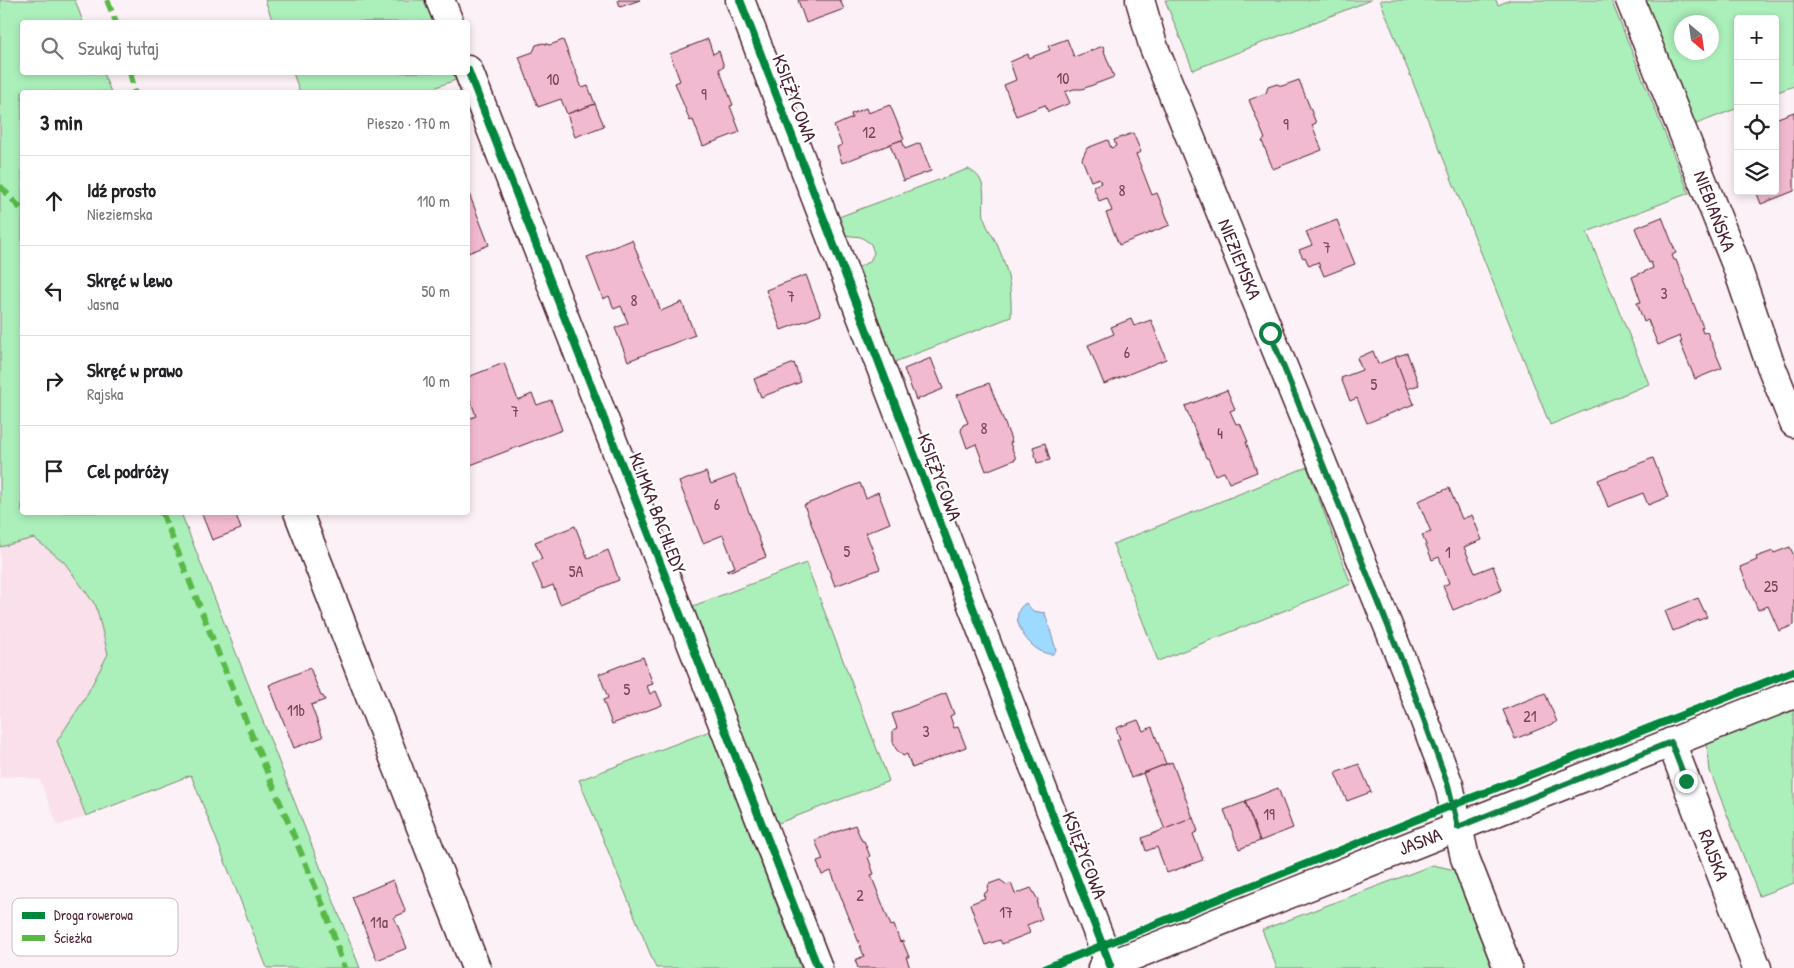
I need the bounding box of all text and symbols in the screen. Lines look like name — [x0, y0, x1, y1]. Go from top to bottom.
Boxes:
north arrow — [1674, 15, 1719, 60]
map controls — [1734, 15, 1779, 195]
button: + — [1734, 15, 1779, 60]
search box — [20, 20, 470, 75]
icon: search — [38, 34, 66, 62]
text: Szukaj tutaj — [78, 35, 159, 61]
street label: KSIĘŻYCOWA — [766, 51, 824, 145]
button: − — [1734, 60, 1779, 105]
house number: 10 — [1057, 67, 1069, 89]
house number: 10 — [547, 68, 559, 90]
house number: 9 — [701, 83, 707, 105]
button: locate — [1734, 105, 1779, 150]
text: 3 min — [40, 108, 83, 137]
text: Pieszo · 170 m — [367, 112, 450, 134]
house number: 9 — [1283, 113, 1289, 135]
house number: 12 — [862, 121, 876, 143]
button: layers — [1734, 150, 1779, 195]
street label: NIEBIAŃSKA — [1688, 167, 1742, 255]
text: Idź prosto — [87, 177, 156, 203]
house number: 8 — [1119, 179, 1126, 201]
icon: ahead — [40, 187, 68, 215]
text: 110 m — [417, 190, 450, 212]
text: Nieziemska — [87, 203, 152, 225]
street label: NIEZIEMSKA — [1212, 215, 1268, 303]
house number: 7 — [1323, 236, 1331, 258]
text: Skręć w lewo — [87, 267, 172, 293]
icon: left — [40, 277, 68, 305]
text: 50 m — [422, 280, 450, 302]
house number: 3 — [1660, 282, 1668, 304]
house number: 7 — [787, 285, 795, 307]
house number: 8 — [631, 289, 638, 311]
text: Jasna — [87, 293, 119, 315]
route start — [1259, 322, 1282, 345]
house number: 6 — [1124, 341, 1130, 363]
text: Skręć w prawo — [87, 357, 183, 383]
icon: right — [40, 367, 68, 395]
text: 10 m — [422, 370, 450, 392]
house number: 5 — [1371, 373, 1378, 395]
text: Rajska — [87, 383, 123, 405]
house number: 7 — [511, 400, 519, 422]
house number: 8 — [981, 417, 988, 439]
house number: 4 — [1217, 422, 1223, 444]
street label: KSIĘŻYCOWA — [911, 430, 969, 524]
street label: KLIMKA BACHLEDY — [623, 449, 693, 578]
icon: arrive — [40, 457, 68, 485]
text: Cel podróży — [87, 458, 169, 484]
house number: 6 — [714, 493, 720, 515]
house number: 5 — [844, 540, 851, 562]
house number: 1 — [1445, 541, 1451, 563]
house number: 5A — [569, 560, 583, 582]
house number: 25 — [1764, 575, 1778, 597]
house number: 5 — [624, 678, 631, 700]
house number: 11b — [287, 699, 305, 721]
house number: 21 — [1523, 705, 1537, 727]
house number: 3 — [922, 720, 930, 742]
route end — [1675, 770, 1698, 793]
house number: 19 — [1263, 803, 1275, 825]
street label: KSIĘŻYCOWA — [1056, 808, 1114, 902]
street label: JASNA — [1395, 821, 1445, 861]
street label: RAJSKA — [1692, 826, 1736, 884]
house number: 2 — [856, 884, 864, 906]
legend — [12, 898, 178, 956]
house number: 17 — [999, 901, 1013, 923]
text: Droga rowerowa — [54, 905, 133, 925]
house number: 11a — [370, 911, 388, 933]
text: Ścieżka — [54, 928, 92, 947]

